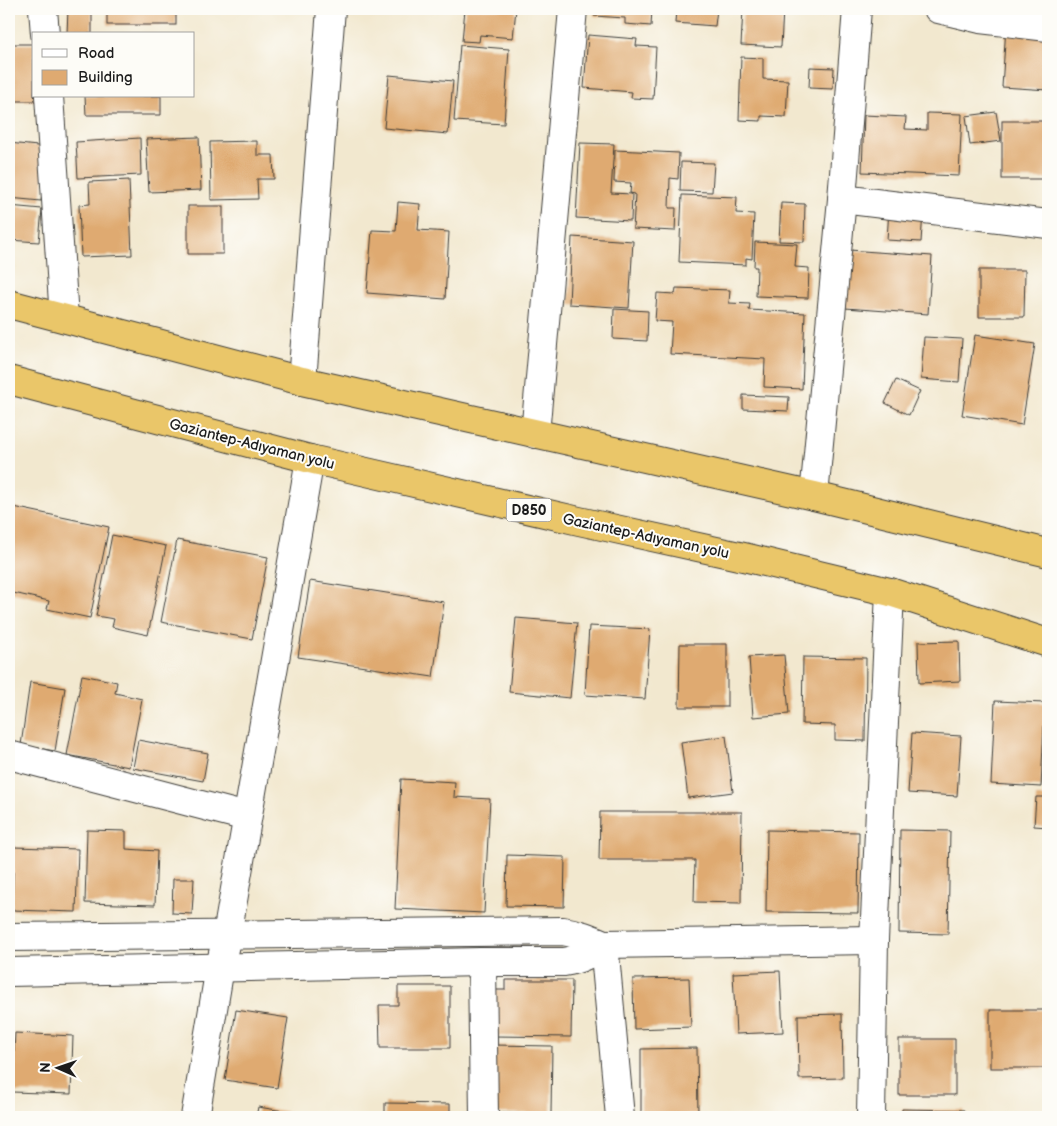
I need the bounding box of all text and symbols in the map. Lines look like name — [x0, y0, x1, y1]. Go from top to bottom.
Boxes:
legend — [32, 32, 195, 98]
text: Road — [78, 44, 114, 63]
text: Building — [78, 68, 133, 87]
street label: Gaziantep-Adıyaman yolu — [167, 415, 337, 474]
road number: D850 — [506, 498, 552, 522]
street label: Gaziantep-Adıyaman yolu — [561, 510, 731, 563]
north arrow — [32, 1044, 82, 1094]
text: N — [37, 1062, 54, 1073]

